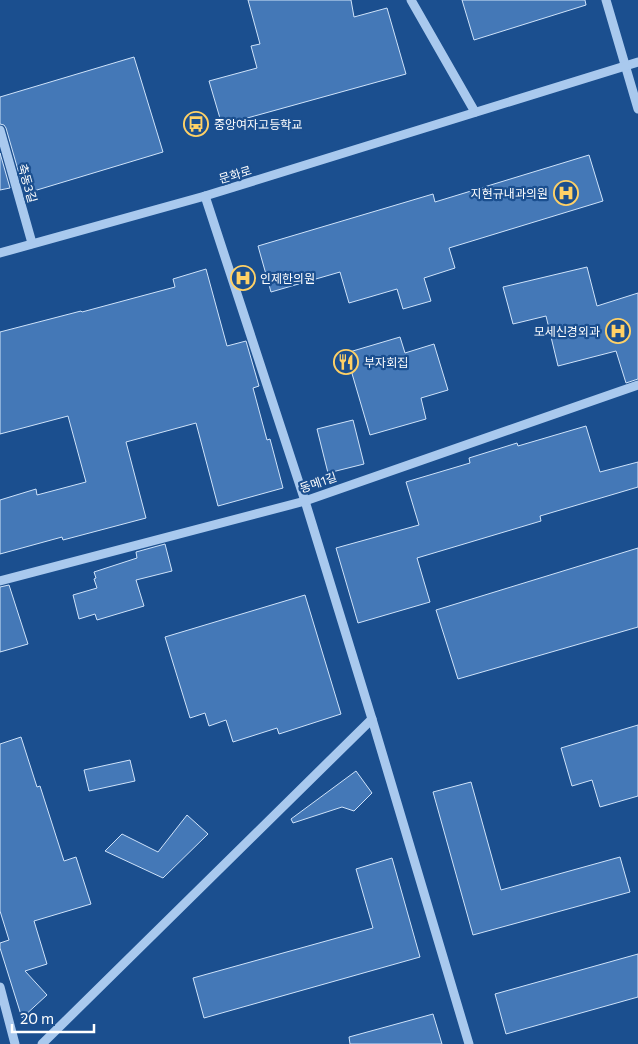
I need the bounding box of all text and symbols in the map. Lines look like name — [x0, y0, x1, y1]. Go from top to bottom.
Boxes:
bus stop icon: 중앙여자고등학교 — [183, 111, 209, 137]
place label: 중앙여자고등학교 — [214, 117, 302, 131]
street label: 축동3길 — [16, 162, 40, 204]
street label: 문화로 — [217, 162, 253, 186]
hospital icon: 지현규내과의원 — [553, 180, 579, 206]
place label: 지현규내과의원 — [471, 186, 548, 200]
hospital icon: 인제한의원 — [230, 265, 256, 291]
place label: 인제한의원 — [260, 271, 315, 285]
hospital icon: 모세신경외과 — [605, 318, 631, 344]
place label: 모세신경외과 — [534, 324, 600, 338]
restaurant icon: 부자회집 — [333, 349, 359, 375]
place label: 부자회집 — [364, 355, 408, 369]
street label: 동메1길 — [298, 469, 338, 495]
scale bar — [12, 1002, 95, 1034]
text: 20 m — [20, 1009, 54, 1027]

